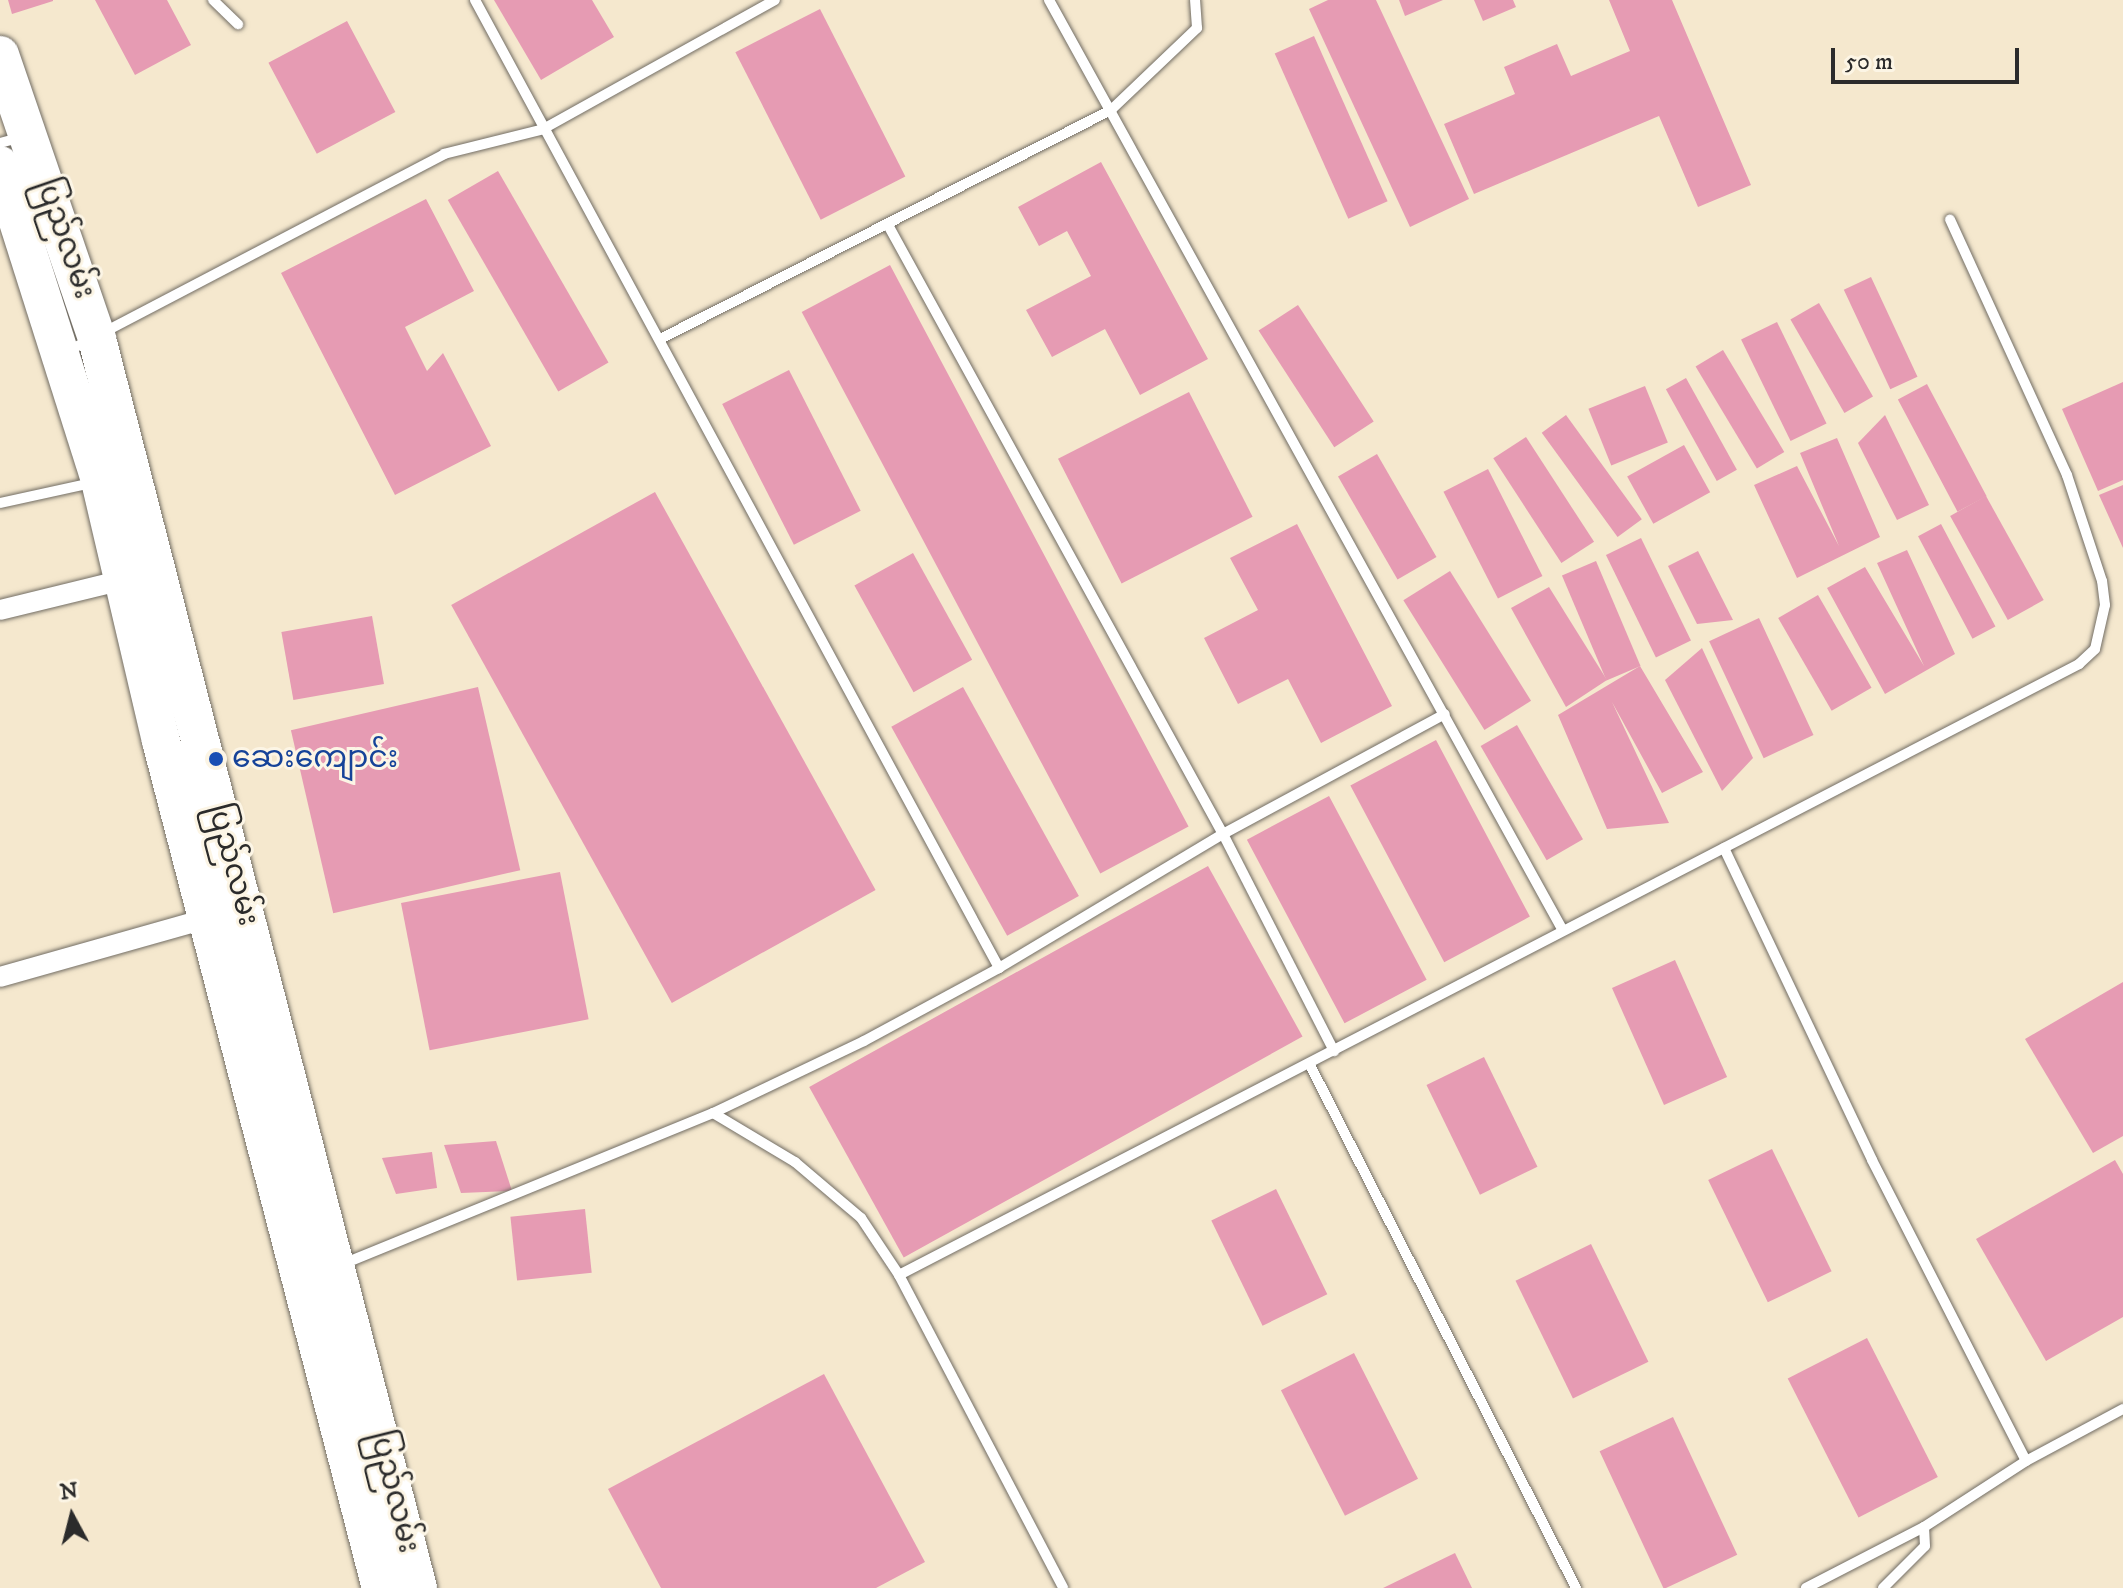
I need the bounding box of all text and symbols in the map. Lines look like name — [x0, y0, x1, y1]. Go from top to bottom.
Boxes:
scale bar — [1835, 32, 2023, 82]
text: 50 m — [1845, 47, 1893, 77]
street label: ပြည်လမ်း — [27, 174, 101, 304]
place label: ဆေးကျောင်း — [232, 741, 398, 777]
marker: ဆေးကျောင်း — [207, 750, 225, 768]
street label: ပြည်လမ်း — [198, 800, 266, 930]
street label: ပြည်လမ်း — [360, 1427, 426, 1557]
north arrow — [32, 1476, 112, 1556]
text: N — [58, 1477, 80, 1506]

